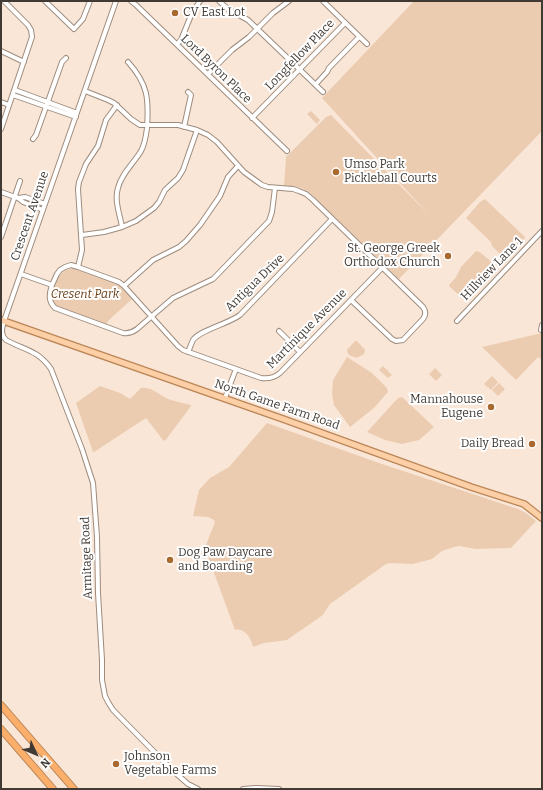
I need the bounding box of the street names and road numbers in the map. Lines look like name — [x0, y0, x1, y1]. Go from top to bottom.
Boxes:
street label: Longfellow Place — [262, 17, 338, 93]
street label: Lord Byron Place — [178, 32, 254, 106]
street label: Crescent Avenue — [8, 169, 52, 263]
street label: Hillview Lane 1 — [458, 234, 526, 304]
street label: Antigua Drive — [222, 251, 288, 315]
street label: Martinique Avenue — [264, 286, 350, 372]
street label: North Game Farm Road — [213, 377, 341, 433]
street label: Armitage Road — [78, 516, 96, 600]

